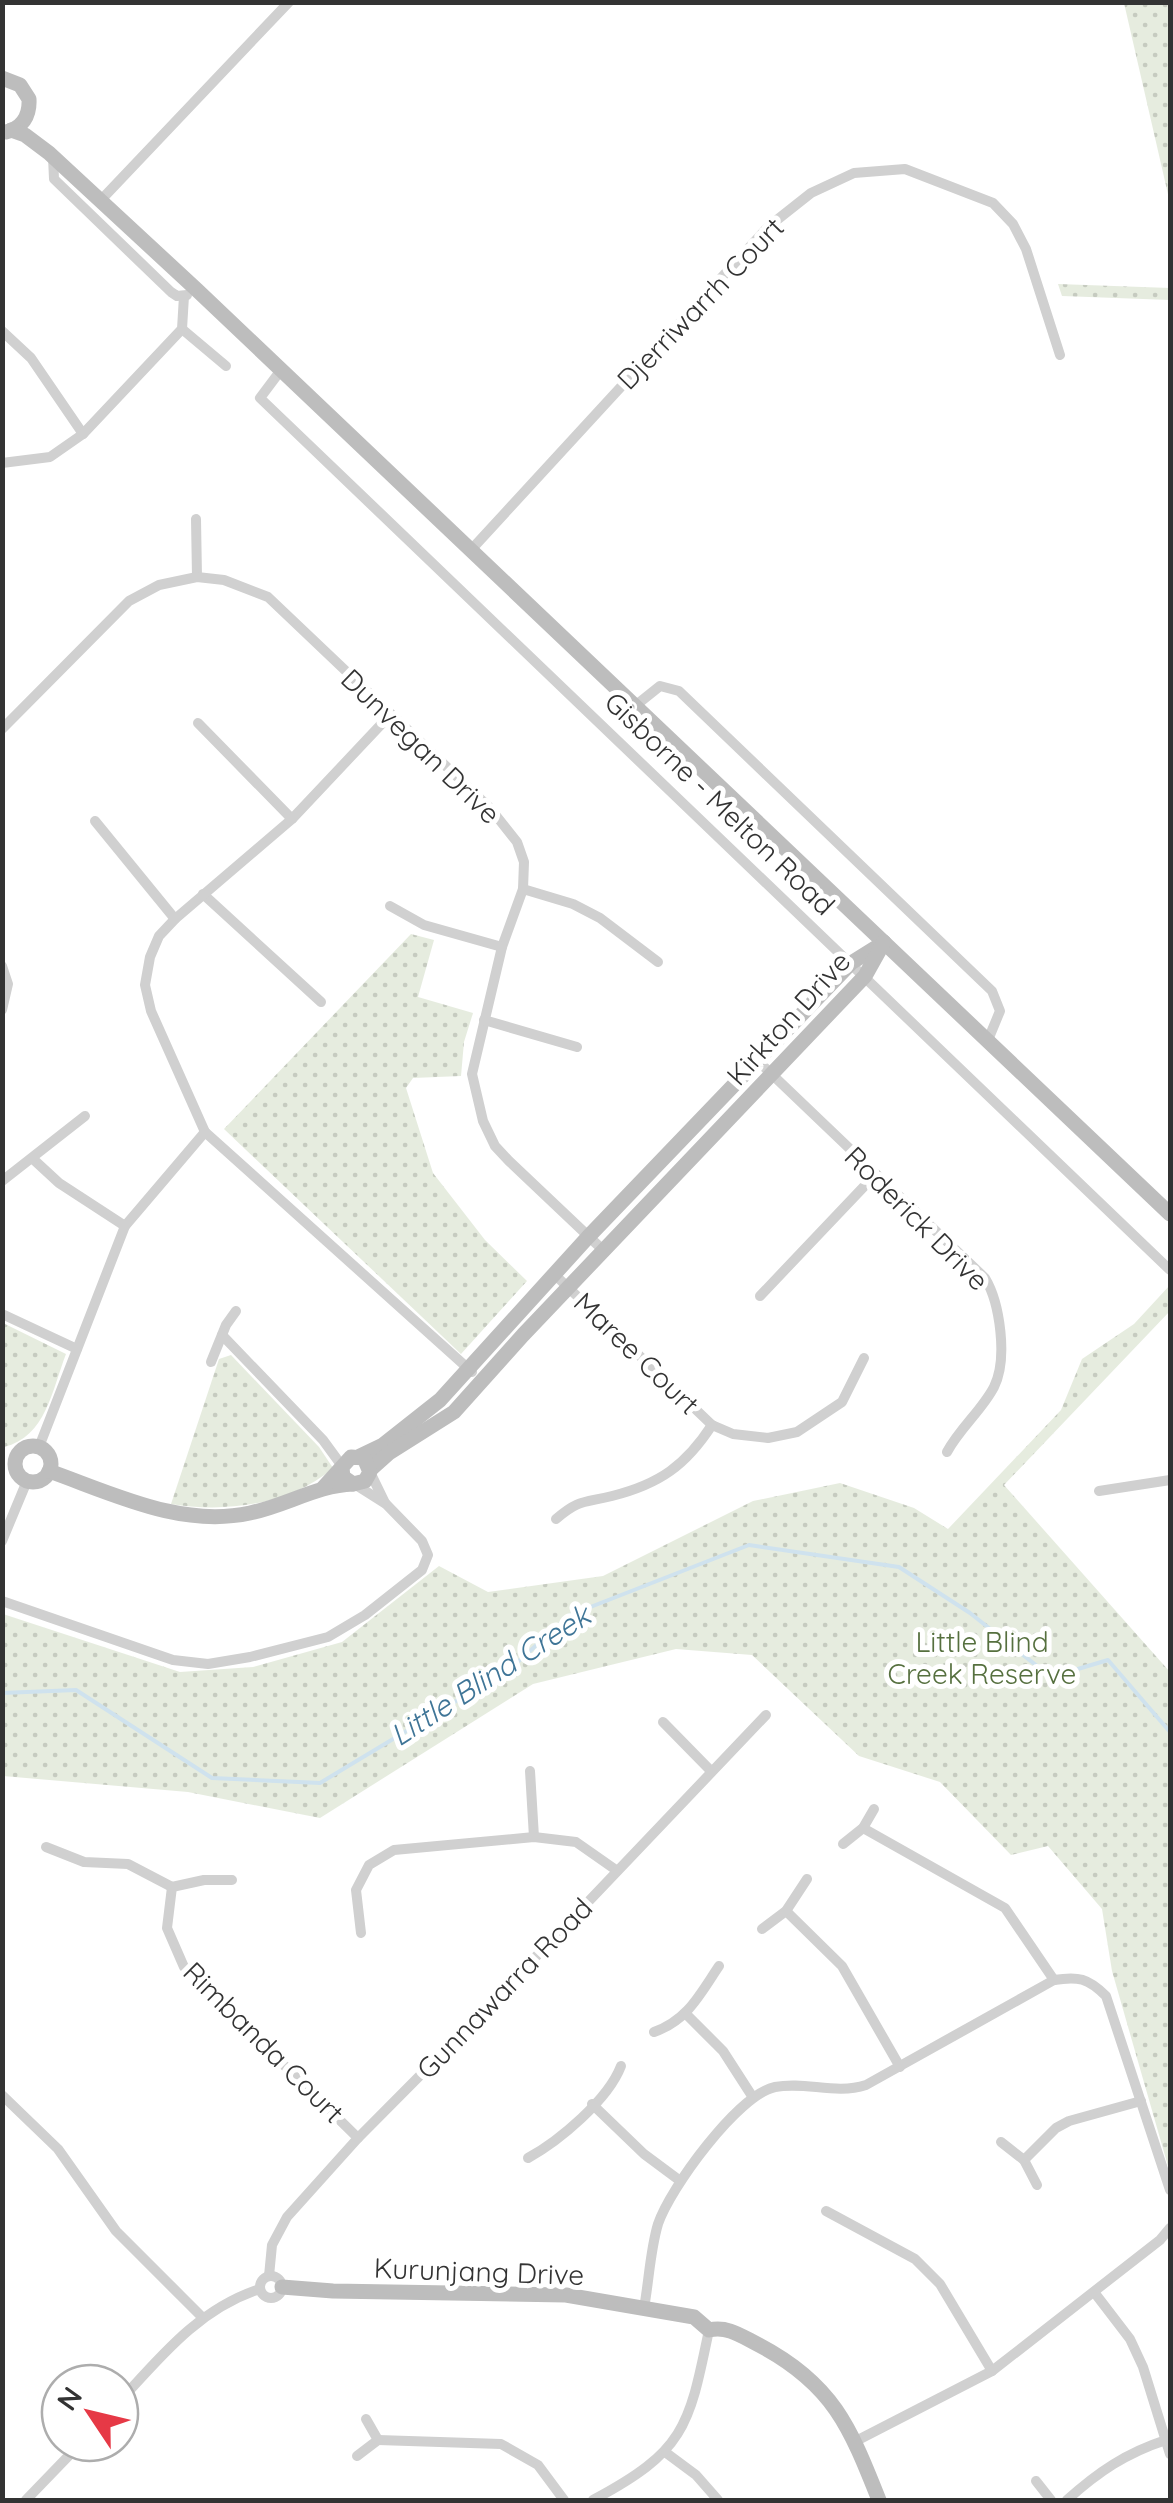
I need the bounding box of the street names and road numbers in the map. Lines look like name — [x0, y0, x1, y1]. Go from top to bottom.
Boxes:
street label: Djerriwarrh Court — [609, 210, 791, 396]
street label: Dunvegan Drive — [334, 661, 508, 831]
street label: Gisborne - Melton Road — [598, 684, 842, 922]
street label: Kirkton Drive — [719, 944, 857, 1092]
street label: Roderick Drive — [838, 1139, 996, 1297]
street label: Maree Court — [567, 1284, 707, 1422]
street label: Gunnawarra Road — [409, 1890, 599, 2086]
street label: Rimbanda Court — [176, 1954, 352, 2130]
street label: Kurunjang Drive — [373, 2250, 585, 2292]

